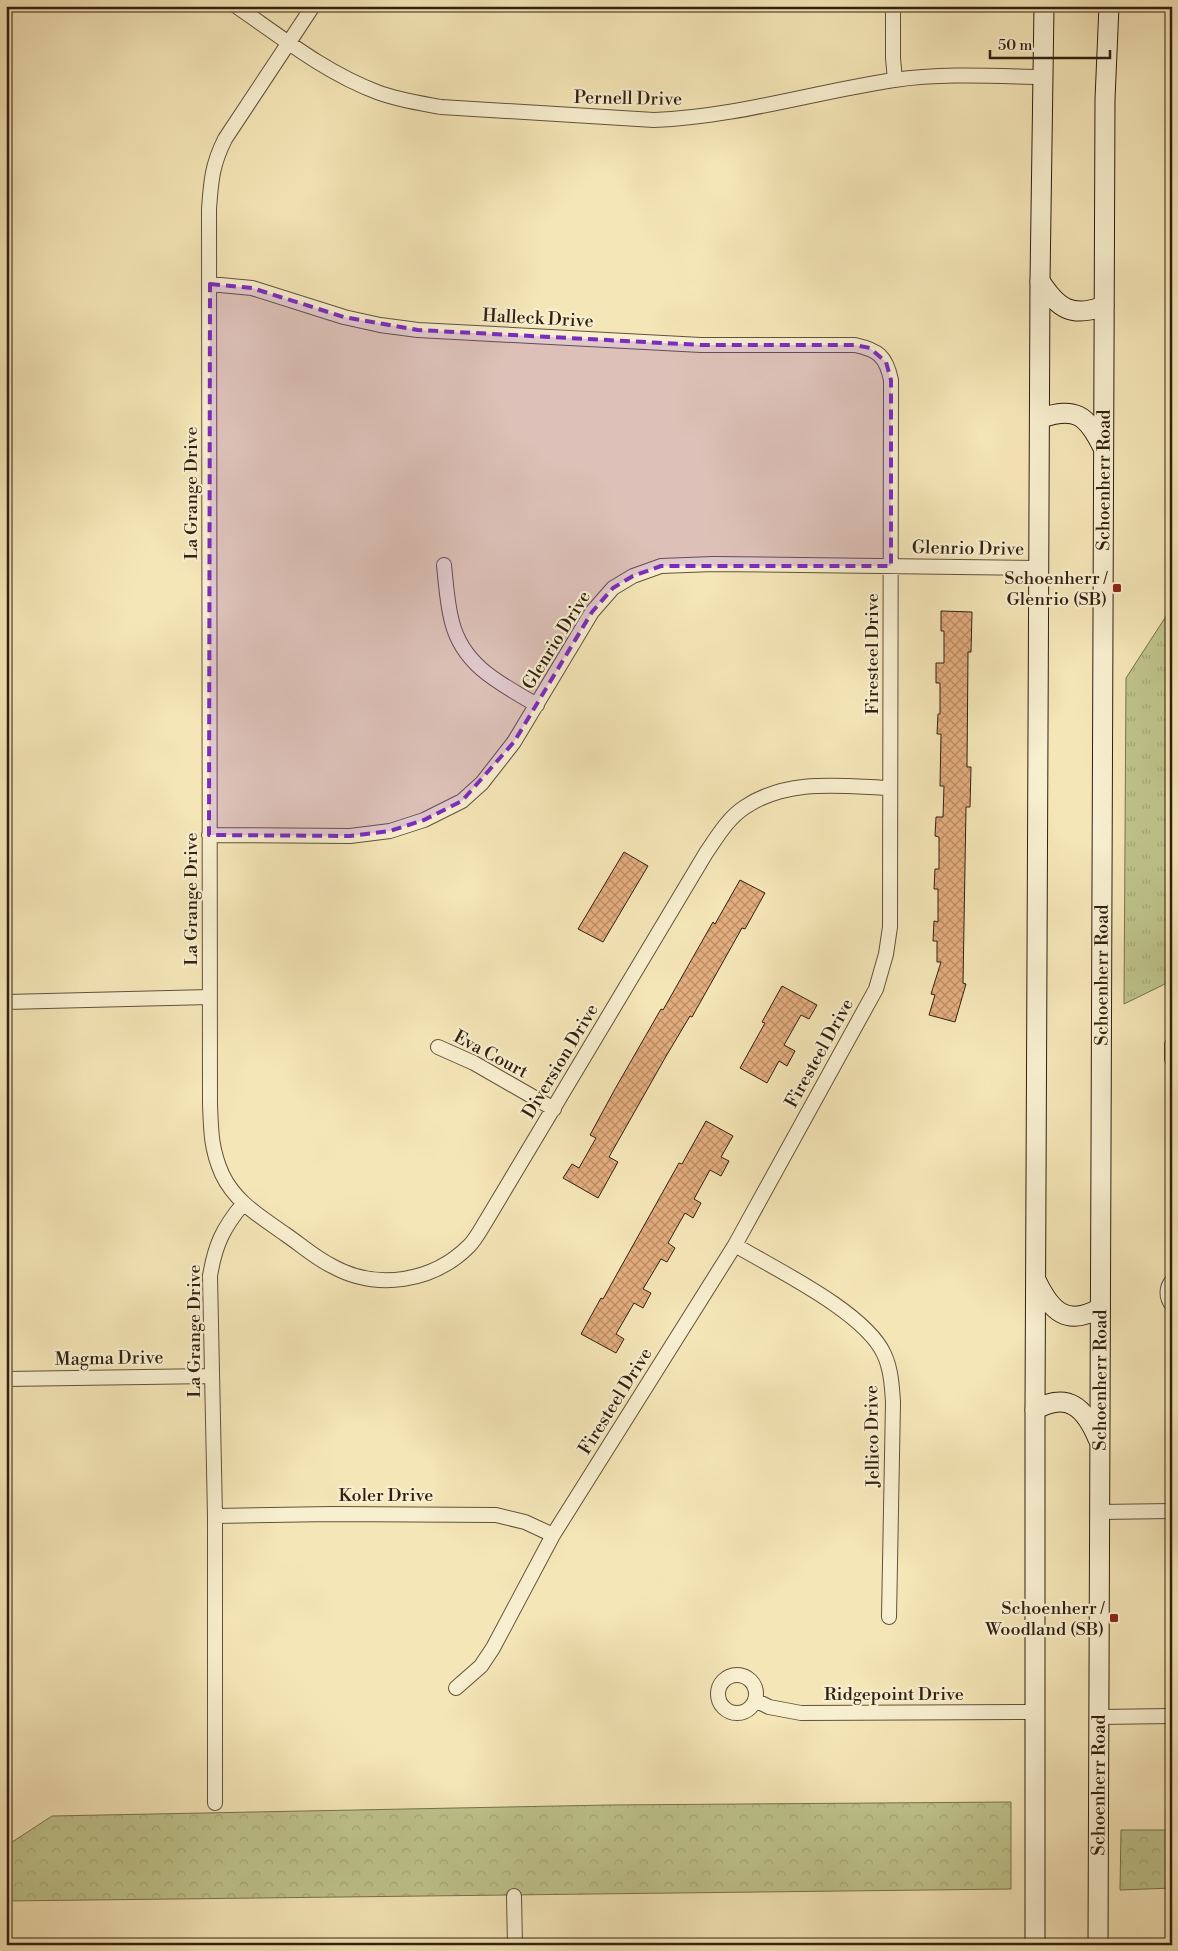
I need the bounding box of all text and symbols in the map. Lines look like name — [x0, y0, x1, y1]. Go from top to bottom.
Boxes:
scale bar — [990, 28, 1110, 60]
text: 50 m — [998, 36, 1032, 55]
street label: Pernell Drive — [574, 86, 682, 111]
street label: Halleck Drive — [482, 304, 594, 333]
street label: Schoenherr Road — [1092, 409, 1116, 551]
street label: La Grange Drive — [180, 426, 203, 560]
street label: Glenrio Drive — [912, 536, 1024, 561]
place label: Schoenherr / Glenrio (SB) — [1004, 567, 1109, 611]
marker: Schoenherr / Glenrio (SB) — [1111, 582, 1123, 594]
street label: Glenrio Drive — [517, 587, 596, 694]
street label: Firesteel Drive — [861, 593, 884, 715]
street label: La Grange Drive — [180, 832, 203, 966]
street label: Schoenherr Road — [1090, 904, 1114, 1046]
street label: Firesteel Drive — [780, 994, 859, 1112]
street label: Diversion Drive — [517, 1000, 604, 1123]
street label: Eva Court — [450, 1025, 532, 1084]
street label: La Grange Drive — [183, 1264, 206, 1398]
street label: Schoenherr Road — [1089, 1309, 1112, 1451]
street label: Firesteel Drive — [573, 1344, 657, 1459]
street label: Magma Drive — [54, 1346, 164, 1371]
street label: Jellico Drive — [860, 1385, 885, 1488]
street label: Koler Drive — [339, 1484, 433, 1507]
place label: Schoenherr / Woodland (SB) — [984, 1597, 1106, 1641]
marker: Schoenherr / Woodland (SB) — [1108, 1612, 1120, 1624]
street label: Ridgepoint Drive — [824, 1683, 964, 1706]
street label: Schoenherr Road — [1087, 1714, 1111, 1856]

